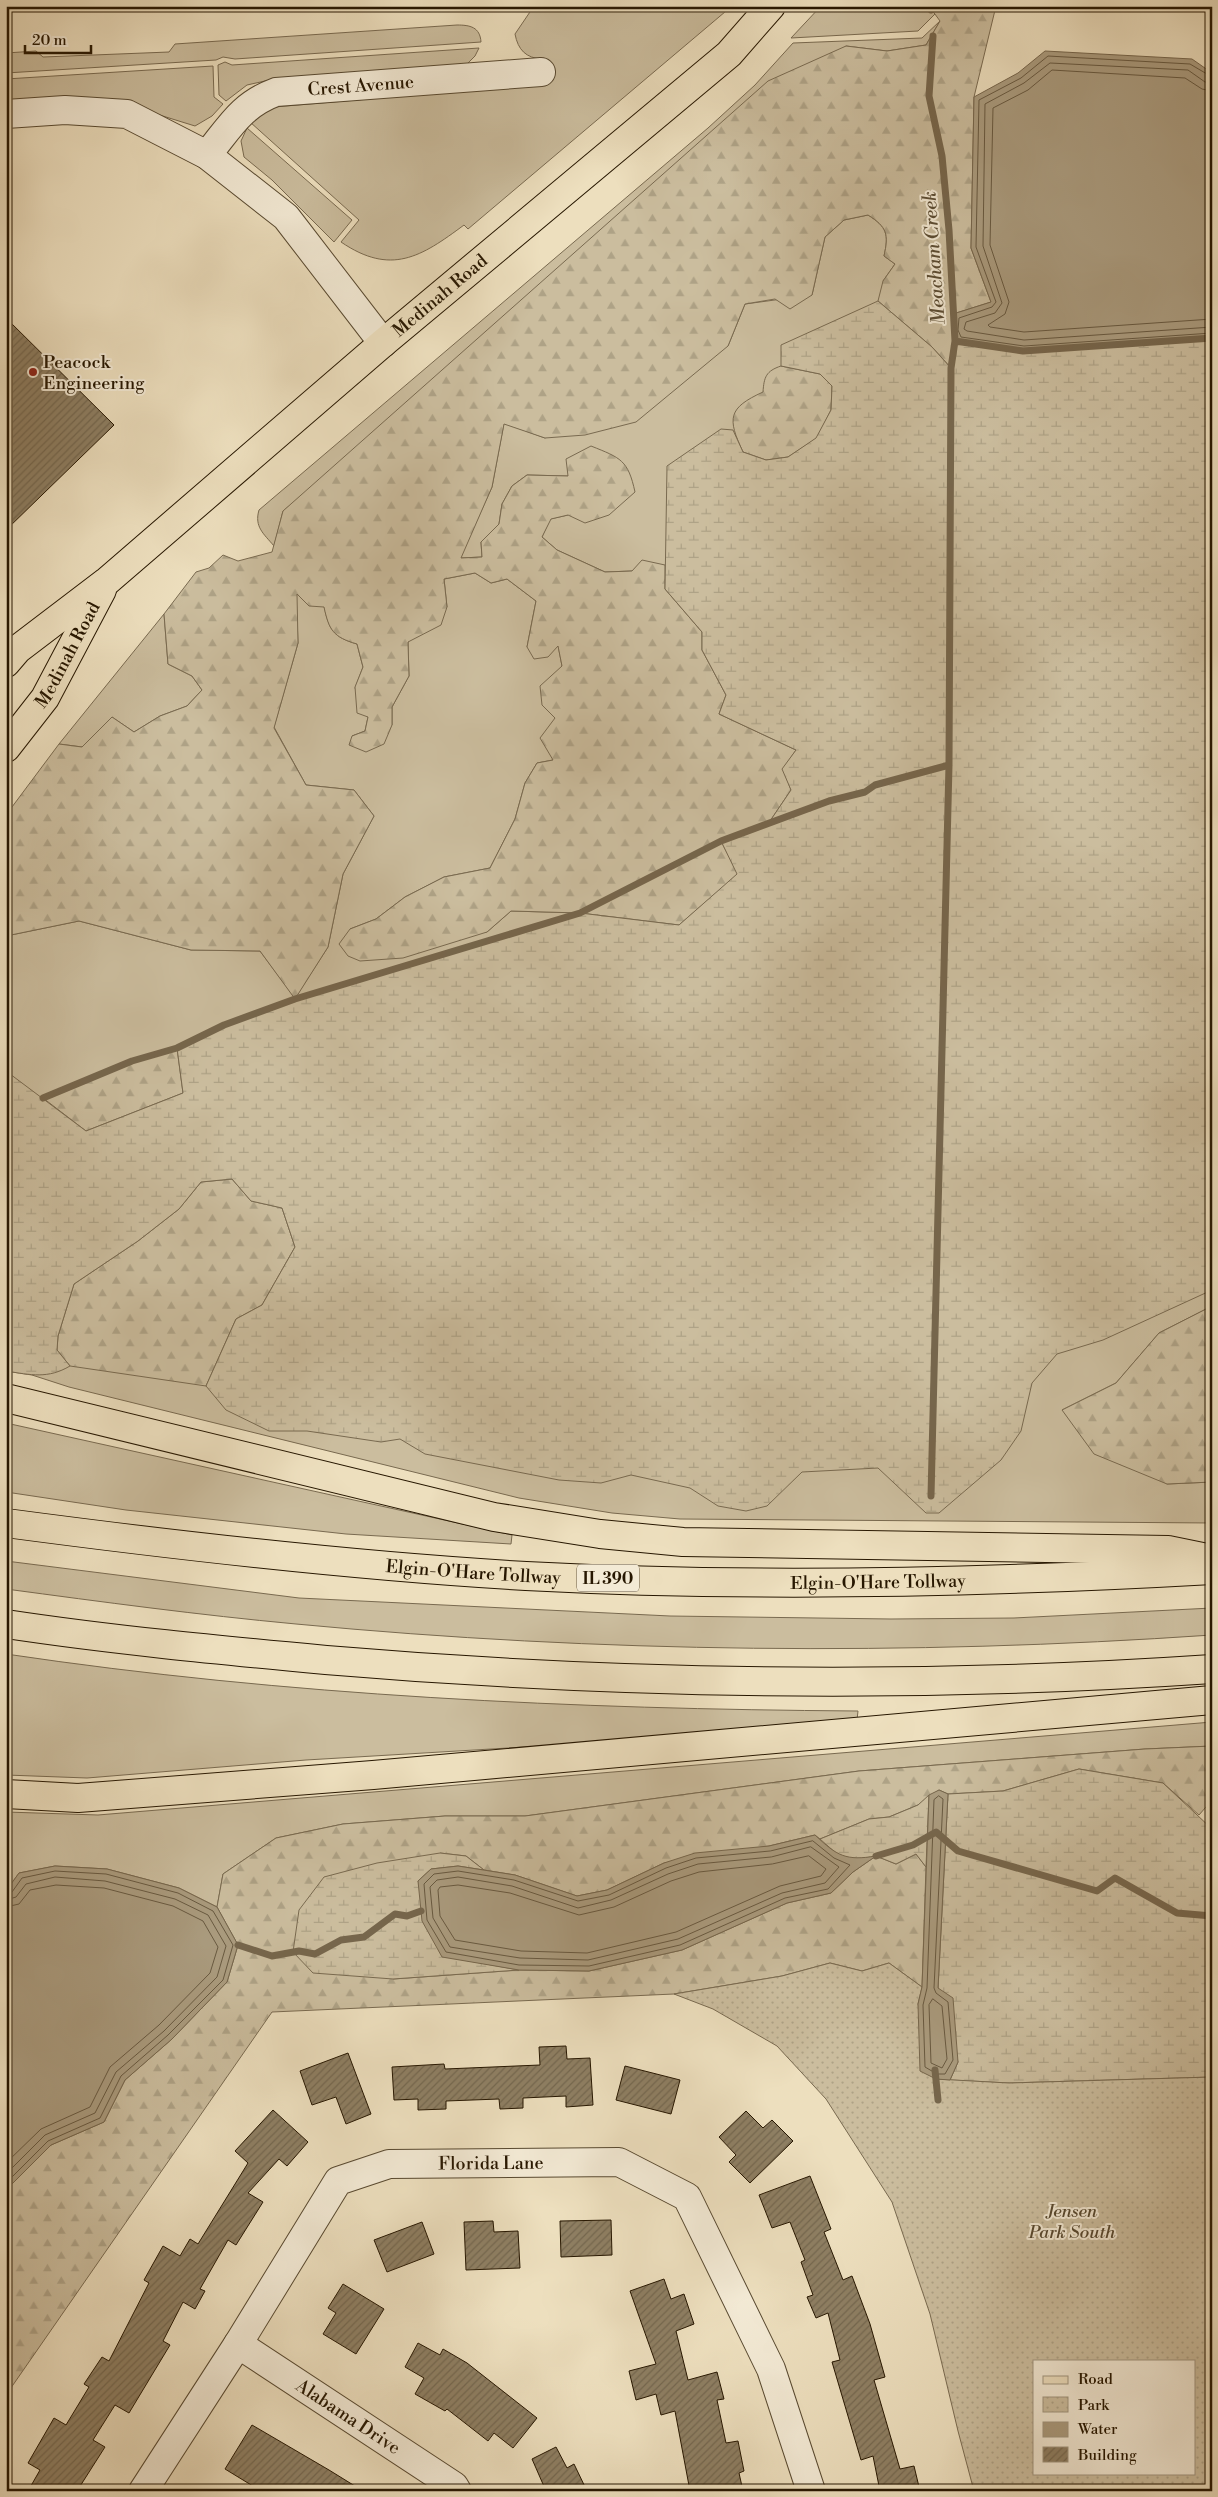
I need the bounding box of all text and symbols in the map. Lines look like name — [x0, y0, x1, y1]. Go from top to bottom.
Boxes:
scale bar — [25, 22, 91, 54]
text: 20 m — [32, 31, 67, 50]
street label: Crest Avenue — [307, 71, 415, 102]
water label: Meacham Creek — [917, 190, 951, 325]
street label: Medinah Road — [388, 249, 493, 342]
place label: Peacock Engineering — [43, 351, 145, 395]
marker: Peacock Engineering — [27, 366, 39, 378]
street label: Medinah Road — [30, 597, 106, 713]
street label: Elgin-O'Hare Tollway — [385, 1555, 562, 1590]
road number: IL 390 — [577, 1565, 639, 1592]
street label: Elgin-O'Hare Tollway — [790, 1569, 966, 1595]
street label: Florida Lane — [438, 2152, 544, 2176]
park label: Jensen Park South — [1028, 2200, 1116, 2244]
legend — [1033, 2360, 1196, 2474]
text: Road — [1078, 2370, 1113, 2389]
street label: Alabama Drive — [290, 2374, 405, 2460]
text: Park — [1078, 2396, 1110, 2415]
text: Water — [1077, 2420, 1118, 2439]
text: Building — [1077, 2446, 1137, 2465]

